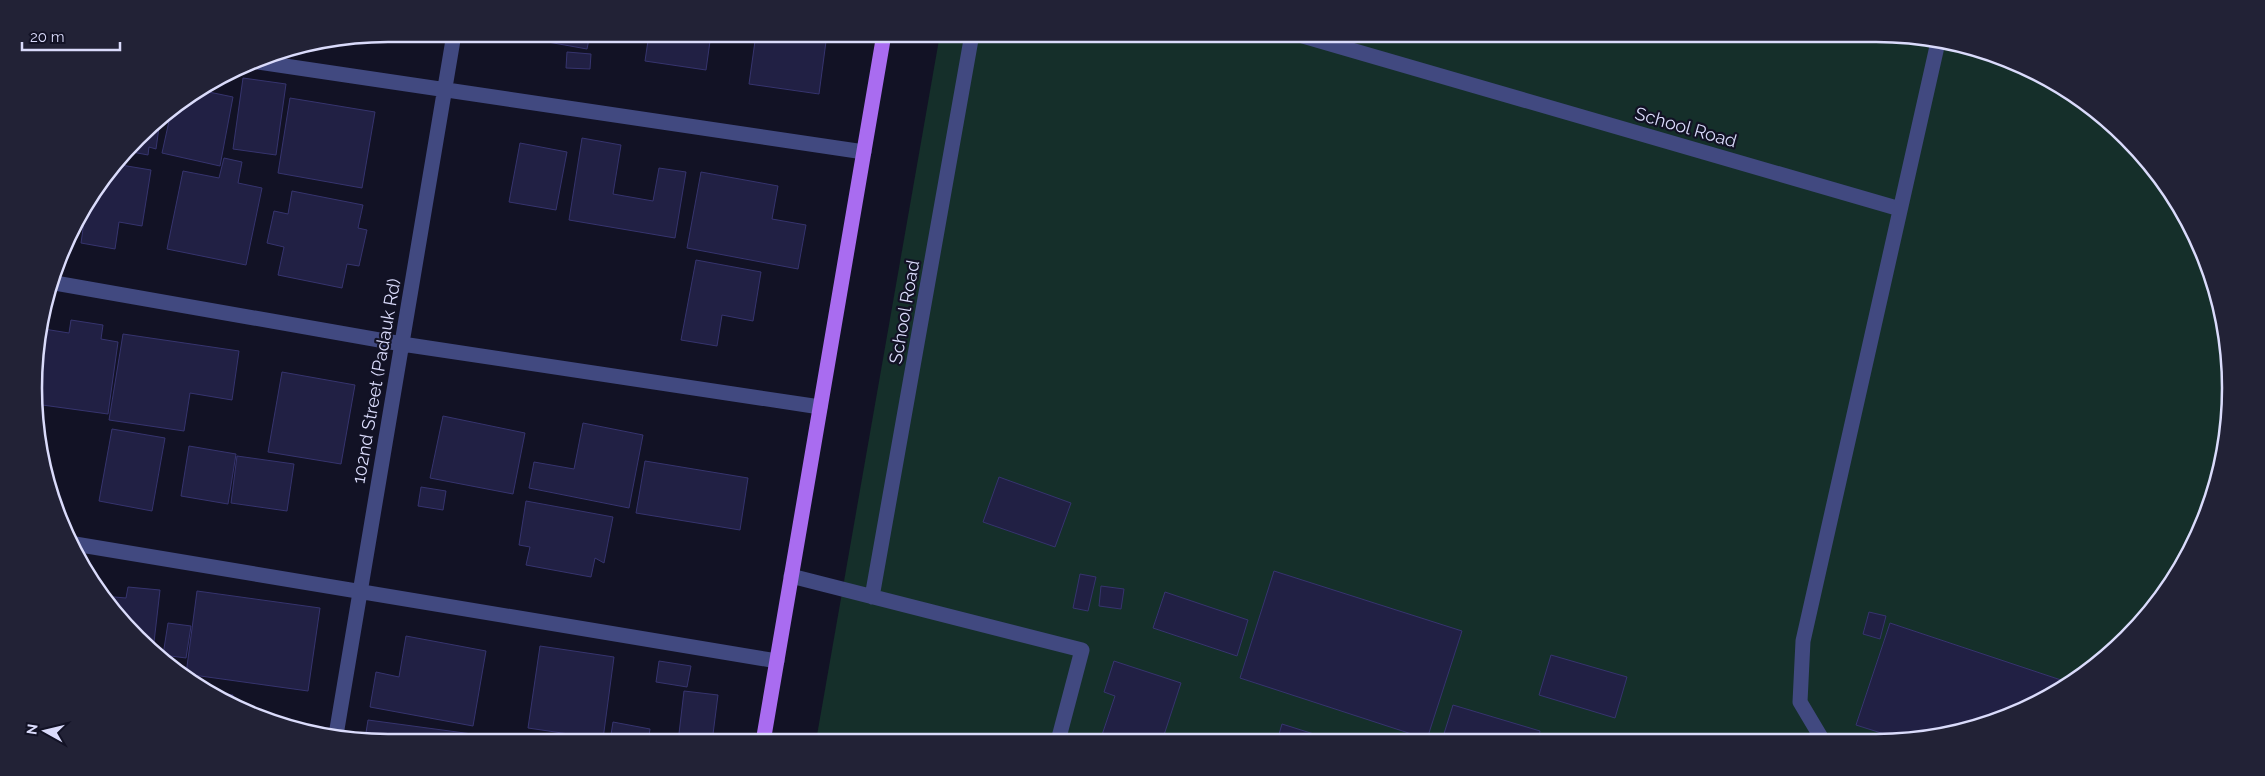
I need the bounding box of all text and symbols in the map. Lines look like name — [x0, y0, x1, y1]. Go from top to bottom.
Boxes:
scale bar — [22, 20, 120, 52]
text: 20 m — [30, 28, 65, 46]
street label: School Road — [1633, 102, 1739, 152]
street label: School Road — [885, 259, 923, 365]
street label: 102nd Street (Padauk Rd) — [348, 277, 404, 485]
north arrow — [20, 706, 70, 756]
text: N — [23, 723, 41, 736]

